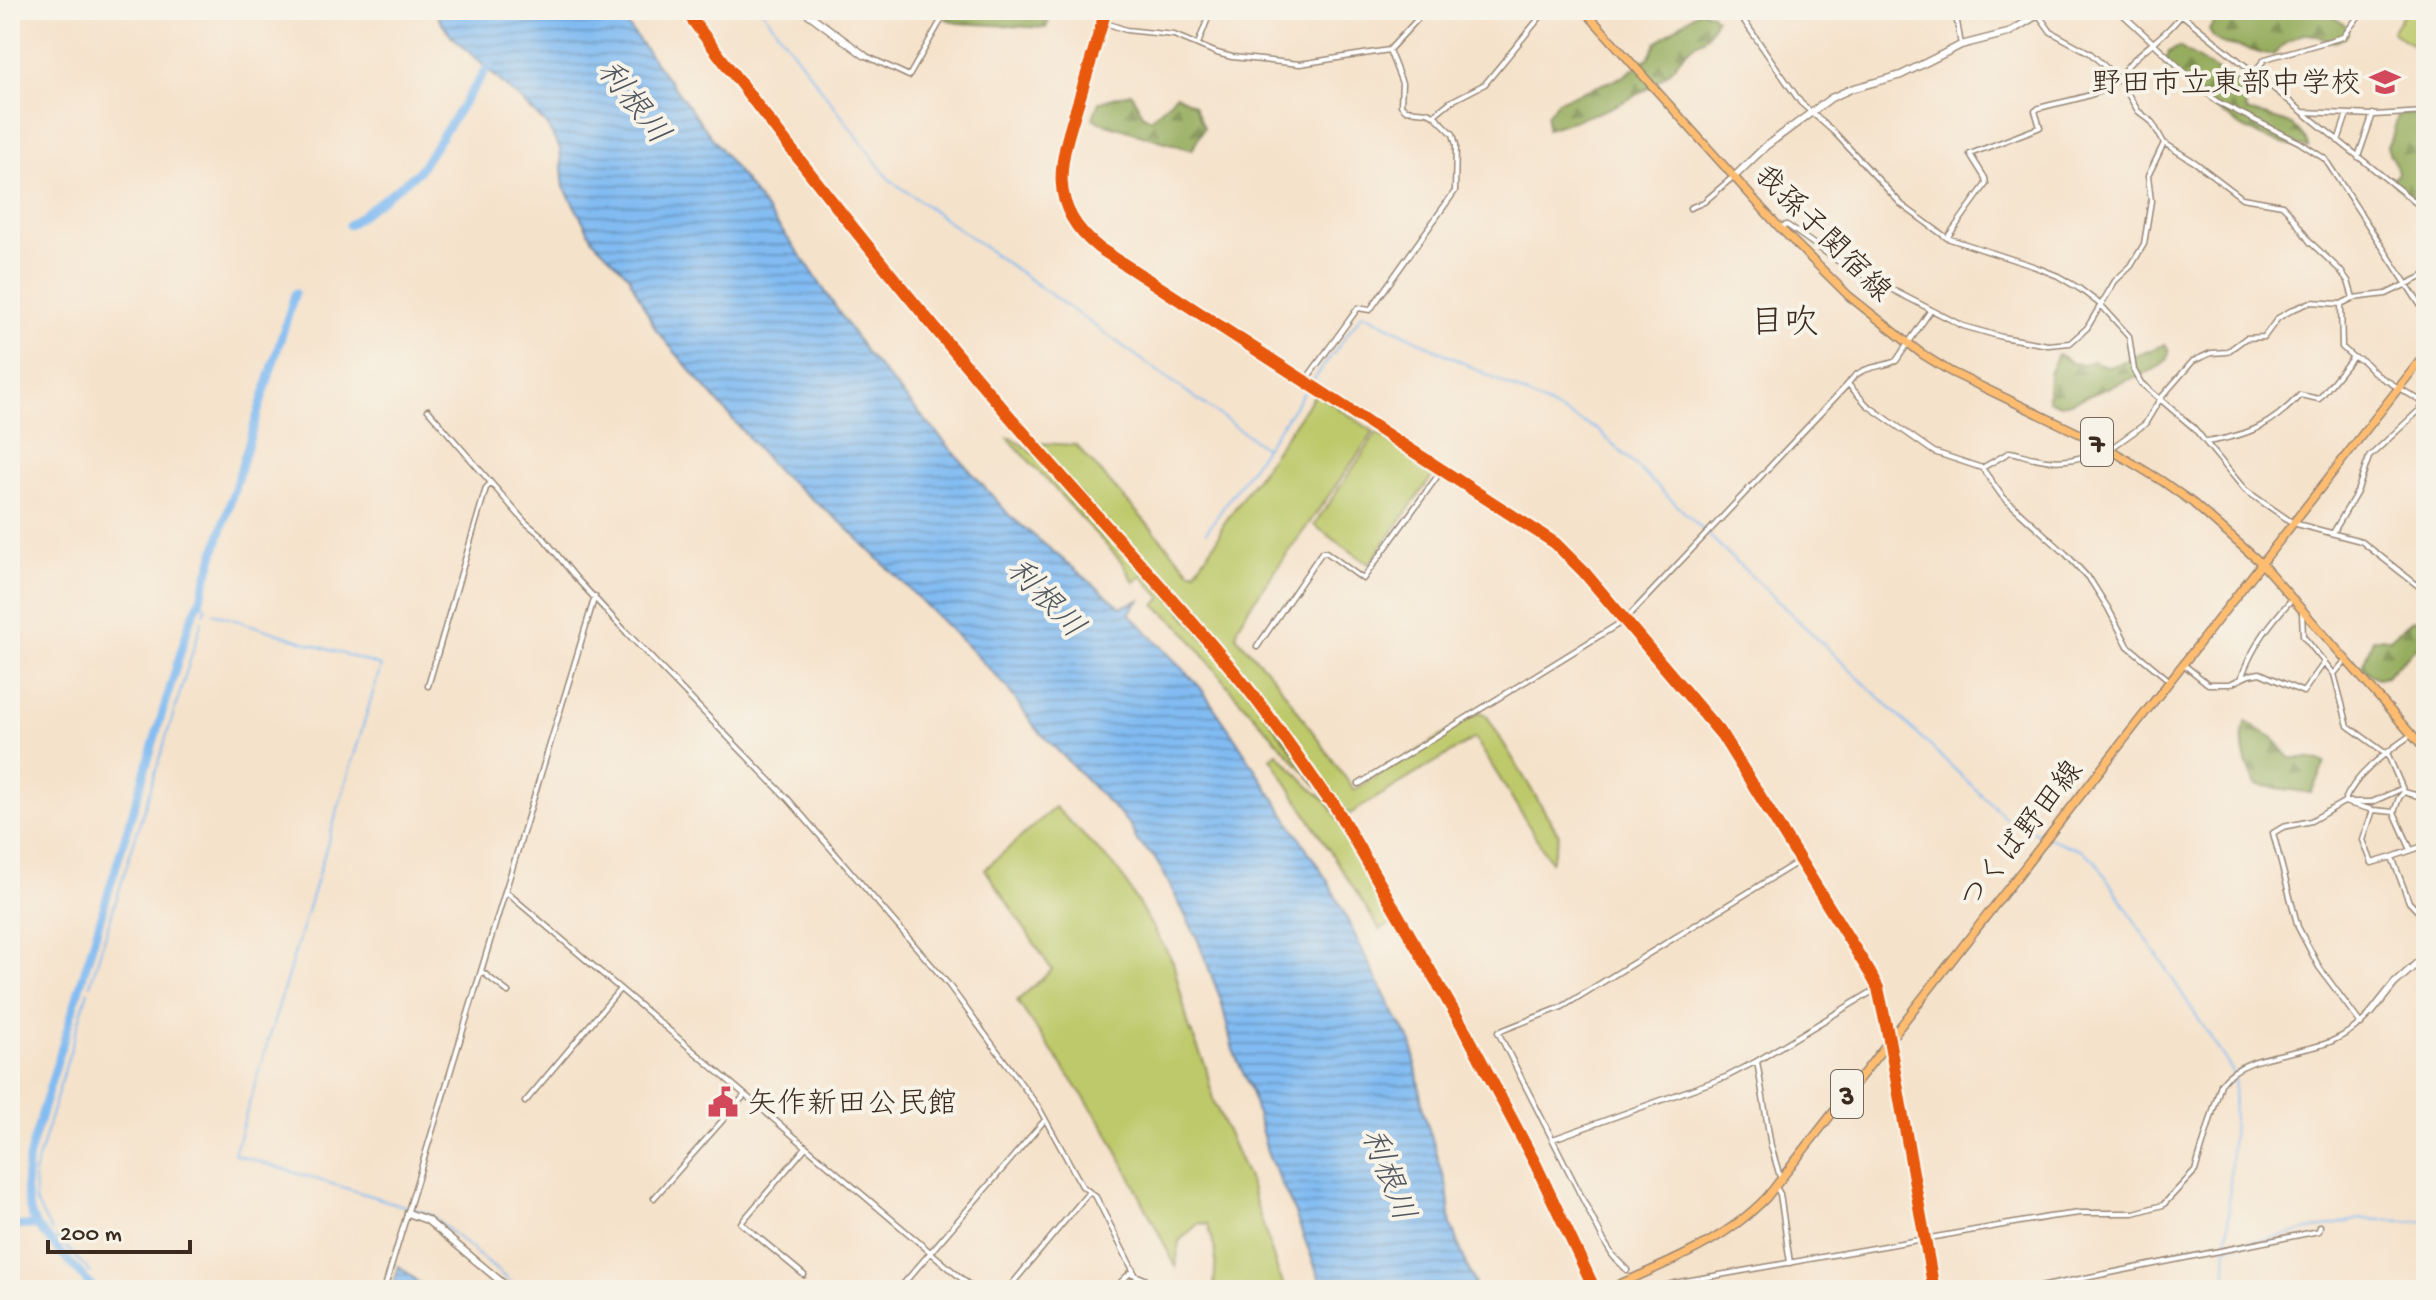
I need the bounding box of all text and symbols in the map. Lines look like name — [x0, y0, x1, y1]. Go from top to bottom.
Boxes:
water label: 利根川 — [587, 54, 676, 154]
school or university icon: 野田市立東部中学校 — [2368, 65, 2402, 99]
place label: 野田市立東部中学校 — [2091, 67, 2361, 104]
street label: 我孫子関宿線 — [1745, 158, 1898, 311]
district label: 目吹 — [1750, 304, 1818, 346]
road number: 7 — [2081, 418, 2113, 466]
water label: 利根川 — [996, 552, 1091, 648]
street label: つくば野田線 — [1953, 754, 2093, 918]
road number: 3 — [1831, 1070, 1863, 1118]
public building icon: 矢作新田公民館 — [706, 1085, 740, 1119]
place label: 矢作新田公民館 — [747, 1087, 957, 1124]
water label: 利根川 — [1350, 1124, 1421, 1227]
scale bar — [48, 1204, 190, 1254]
text: 200 m — [60, 1221, 122, 1250]

